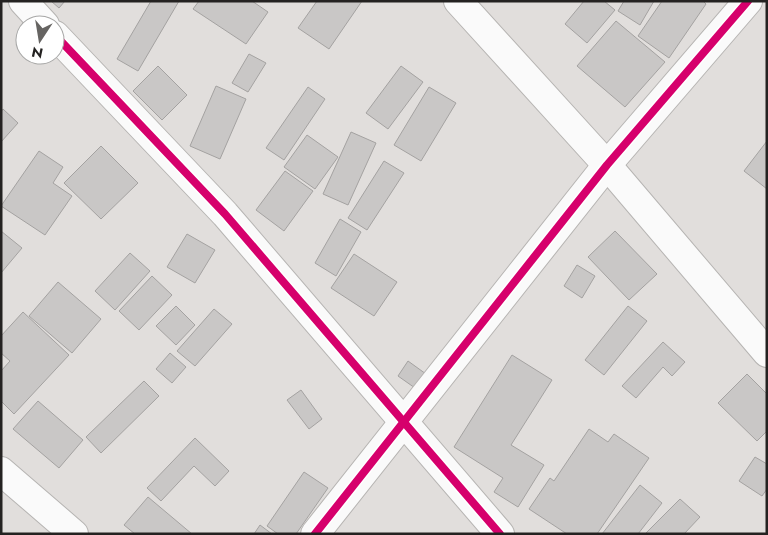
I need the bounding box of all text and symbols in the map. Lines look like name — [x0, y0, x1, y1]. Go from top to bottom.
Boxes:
north arrow — [15, 15, 65, 65]
text: N — [30, 42, 45, 64]

